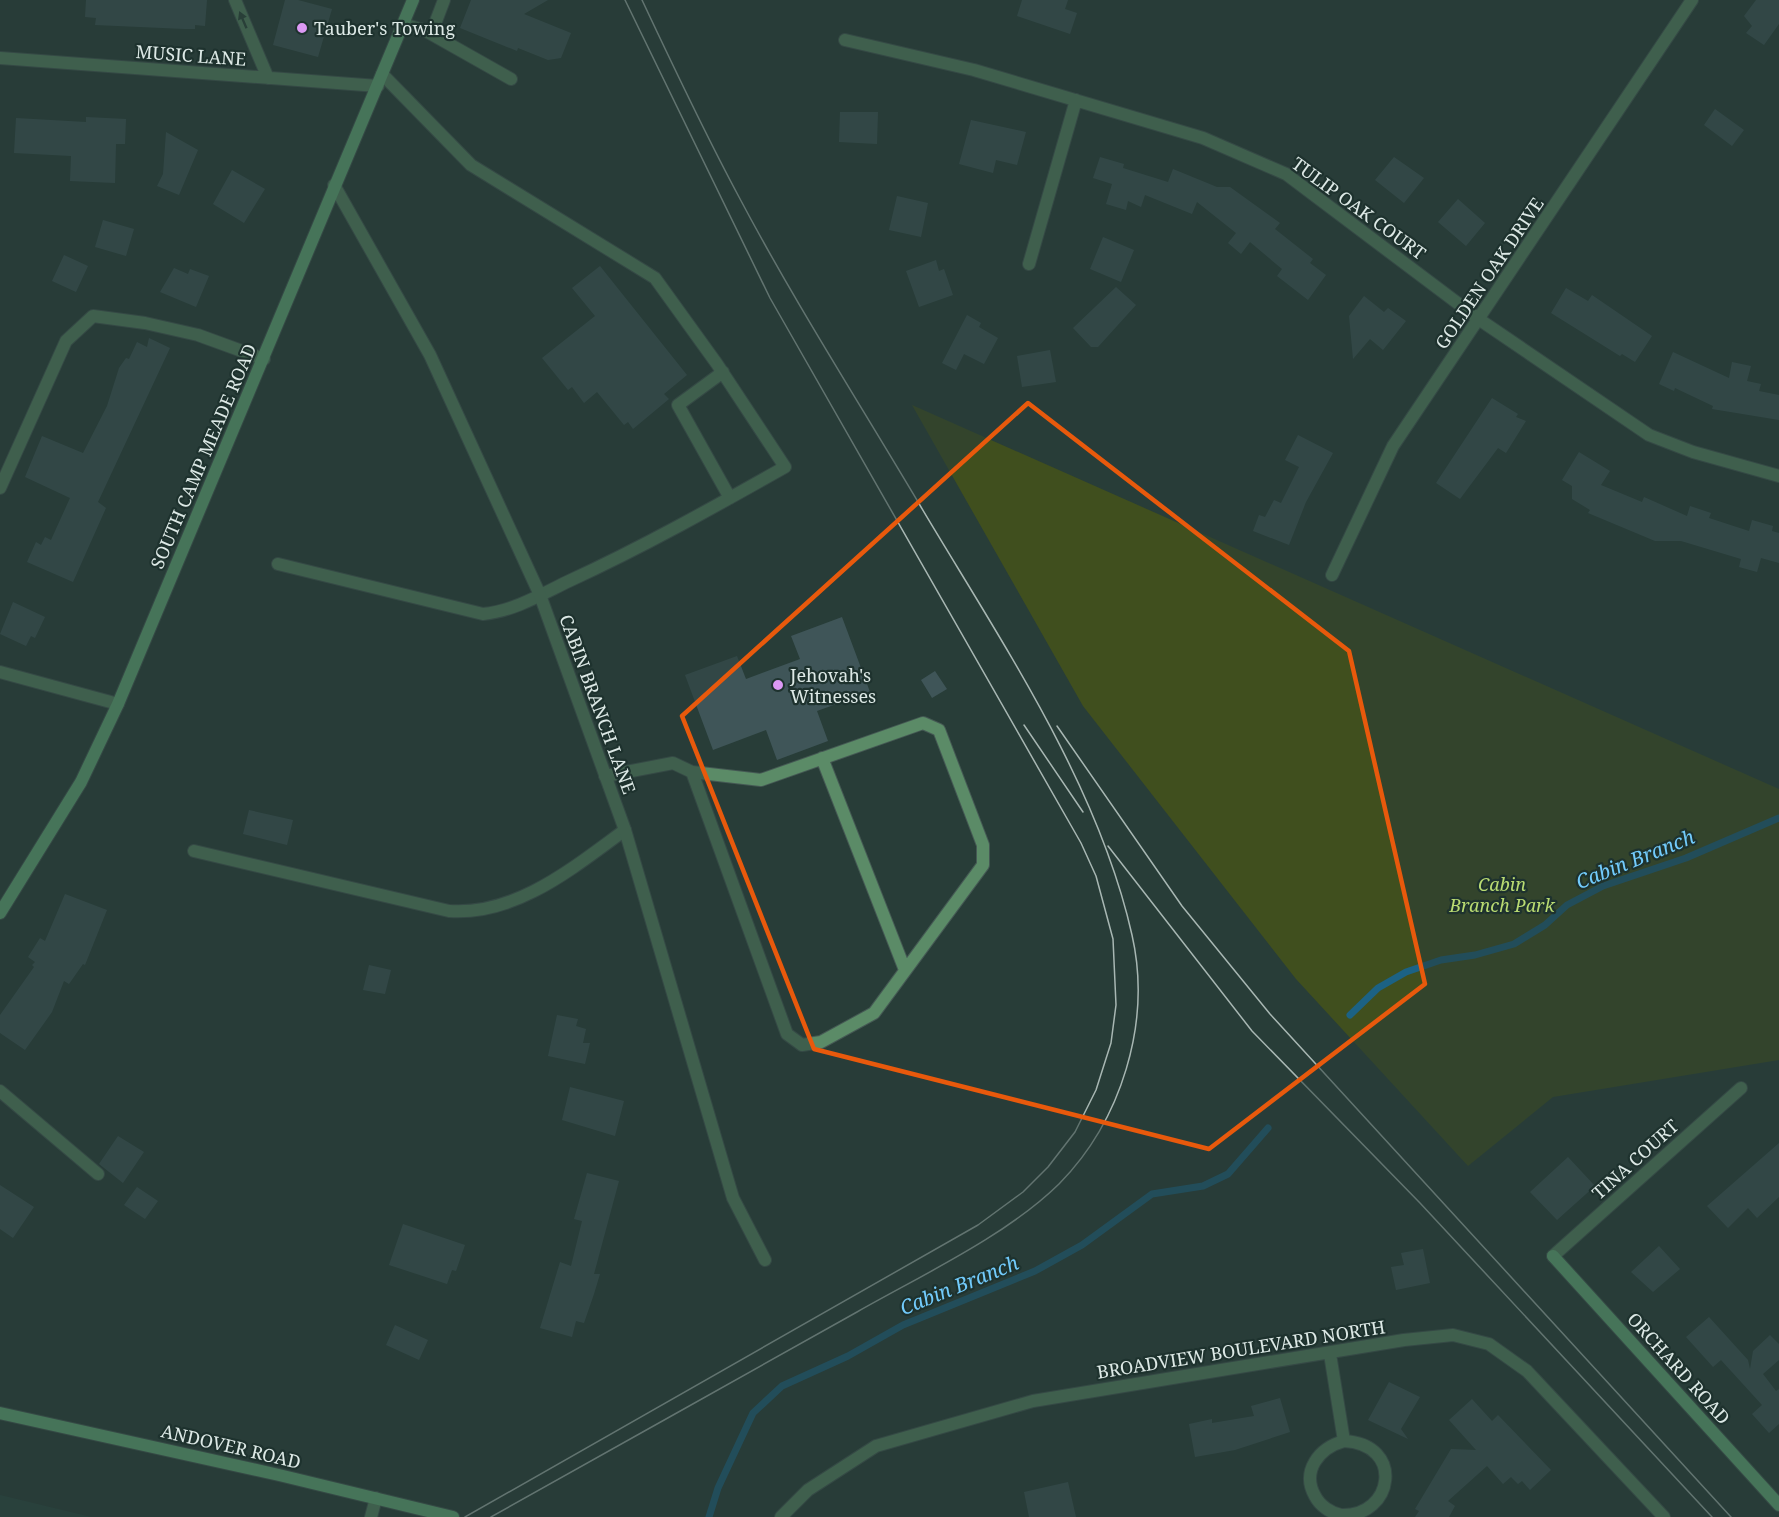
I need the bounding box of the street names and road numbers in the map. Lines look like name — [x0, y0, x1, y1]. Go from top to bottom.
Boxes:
street label: MUSIC LANE — [135, 39, 247, 71]
street label: TULIP OAK COURT — [1287, 151, 1431, 265]
street label: GOLDEN OAK DRIVE — [1429, 193, 1549, 353]
street label: SOUTH CAMP MEADE ROAD — [145, 340, 261, 572]
street label: CABIN BRANCH LANE — [554, 611, 642, 797]
street label: TINA COURT — [1587, 1114, 1683, 1204]
street label: ORCHARD ROAD — [1622, 1307, 1736, 1429]
street label: BROADVIEW BOULEVARD NORTH — [1095, 1314, 1387, 1384]
street label: ANDOVER ROAD — [159, 1418, 303, 1474]

